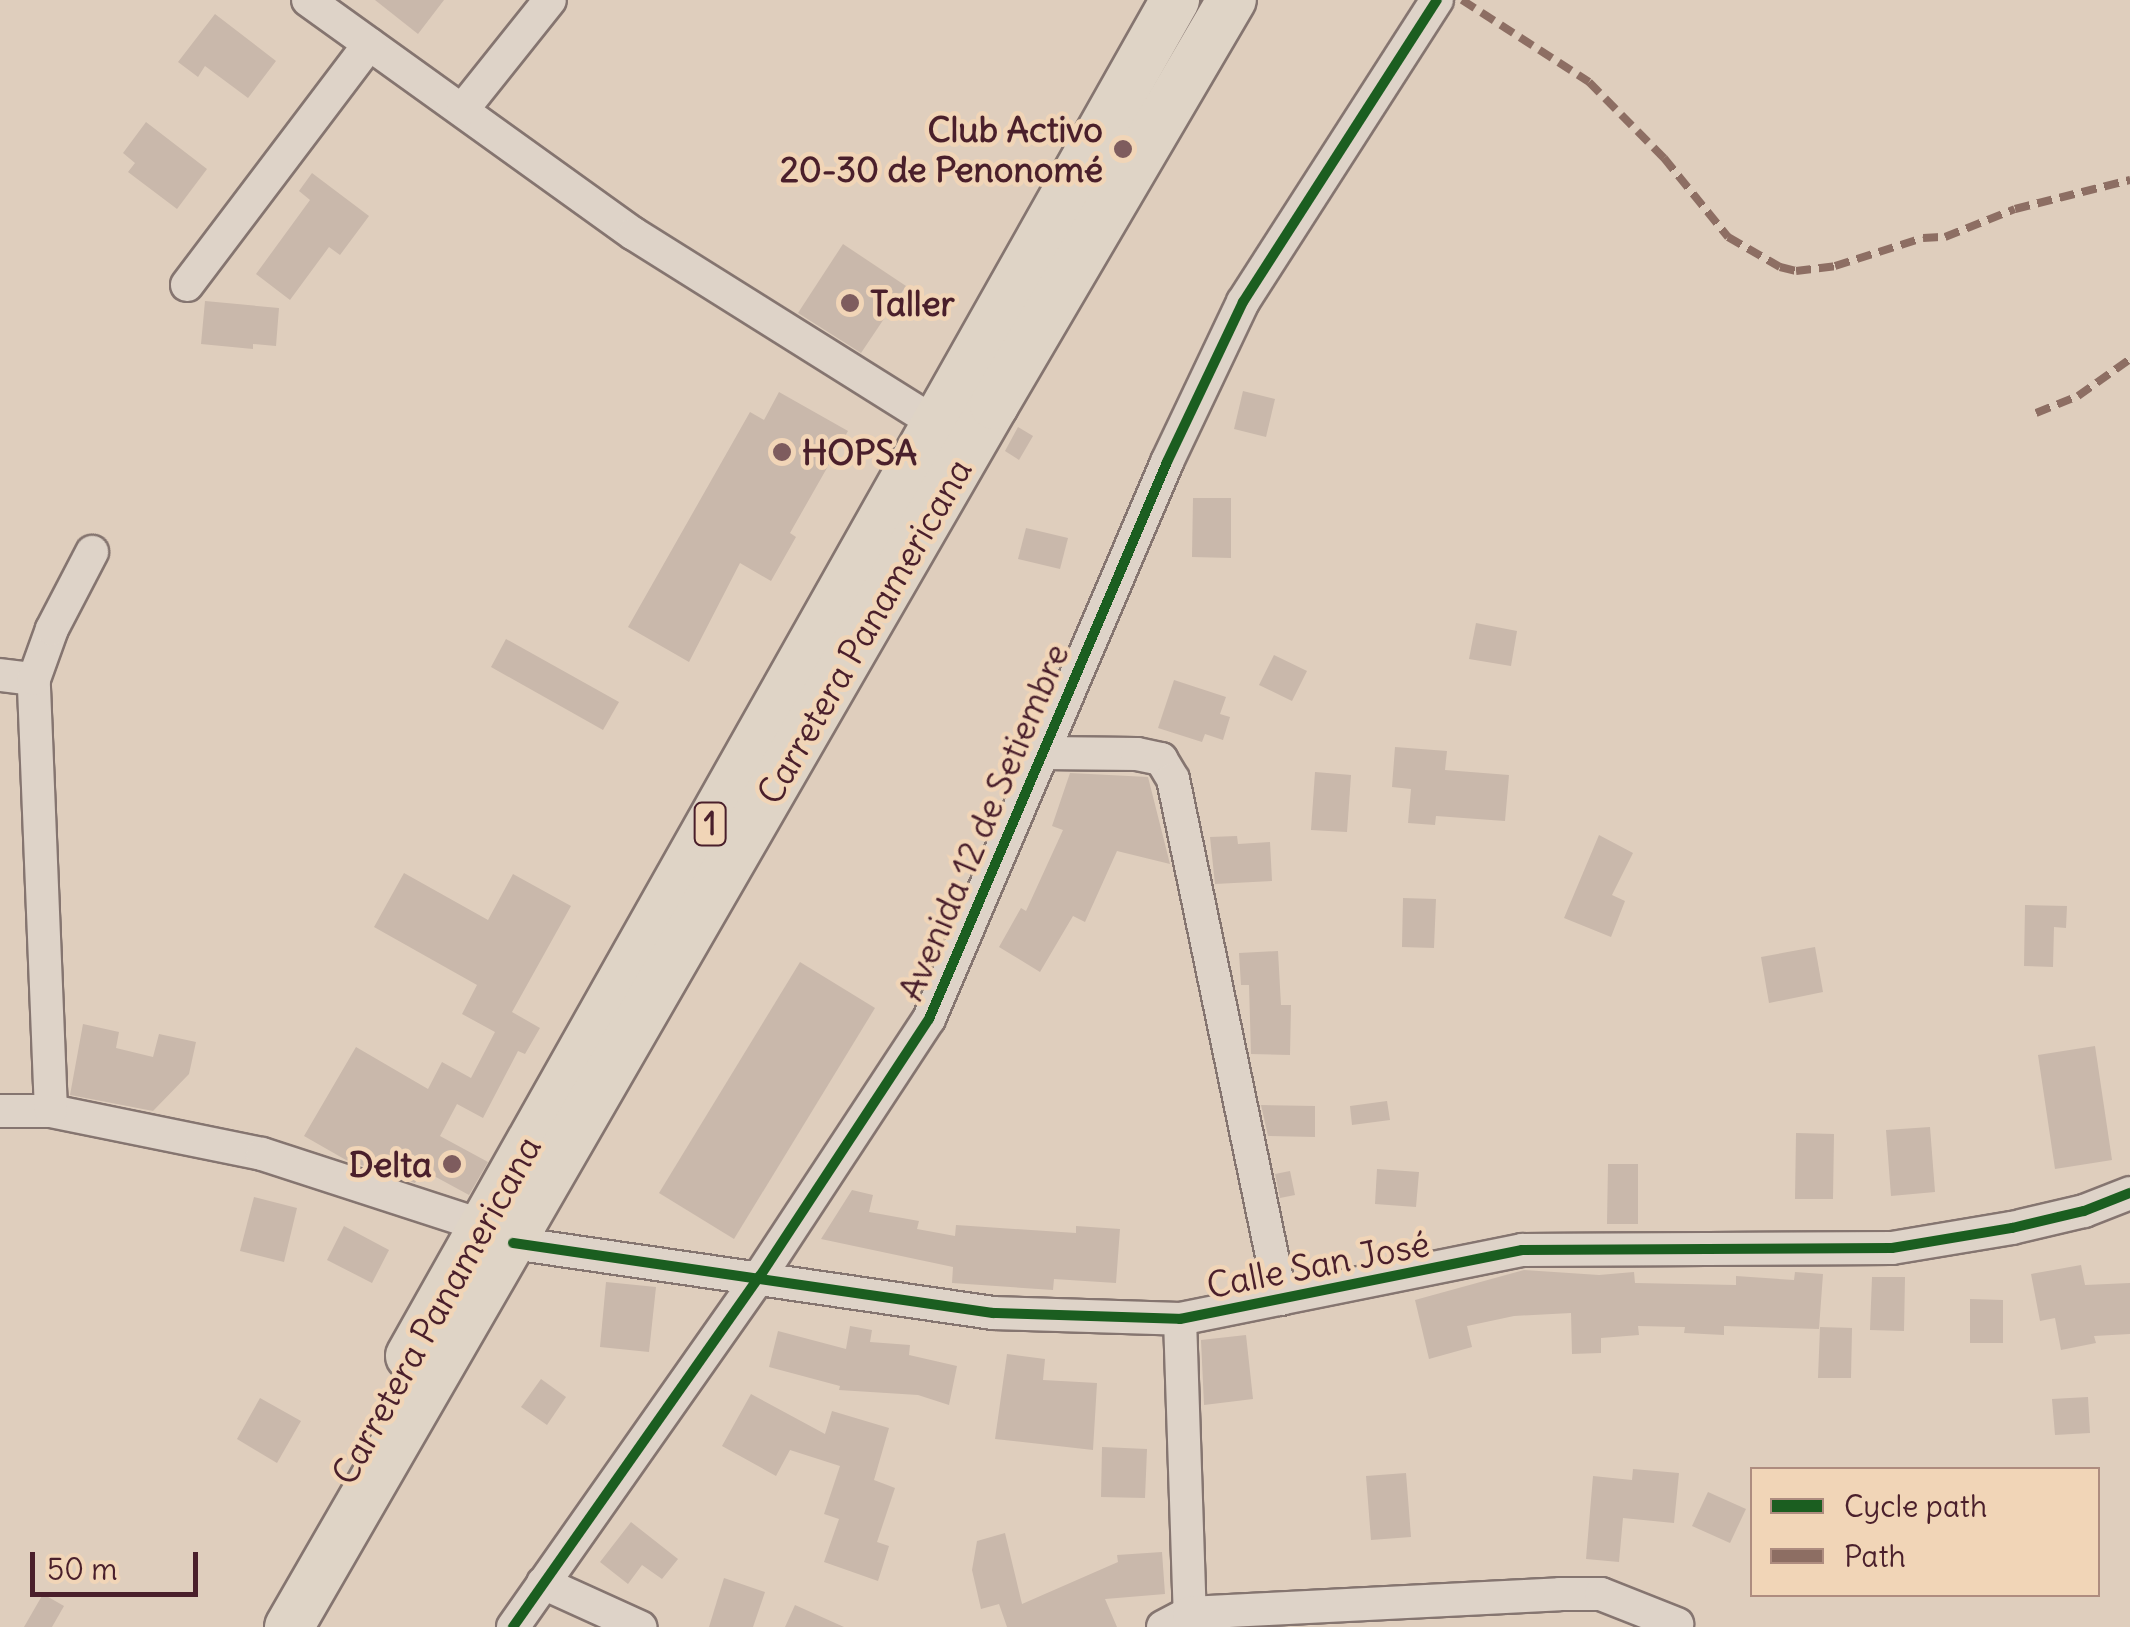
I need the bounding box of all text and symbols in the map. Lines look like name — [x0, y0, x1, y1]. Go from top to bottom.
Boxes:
place label: Club Activo 20-30 de Penonomé — [780, 108, 1103, 190]
marker: Club Activo 20-30 de Penonomé — [1112, 138, 1134, 160]
place label: Taller — [870, 282, 955, 324]
marker: Taller — [839, 292, 861, 314]
place label: HOPSA — [802, 431, 917, 473]
marker: HOPSA — [771, 441, 793, 463]
street label: Carretera Panamericana — [748, 451, 980, 811]
street label: Avenida 12 de Setiembre — [889, 637, 1077, 1007]
road number: 1 — [692, 797, 728, 851]
street label: Carretera Panamericana — [323, 1129, 549, 1491]
place label: Delta — [349, 1143, 432, 1185]
marker: Delta — [441, 1153, 463, 1175]
street label: Calle San José — [1203, 1222, 1433, 1306]
legend — [1750, 1467, 2100, 1597]
text: Cycle path — [1844, 1487, 1987, 1525]
scale bar — [35, 1532, 202, 1594]
text: Path — [1844, 1537, 1906, 1575]
text: 50 m — [47, 1550, 117, 1588]

